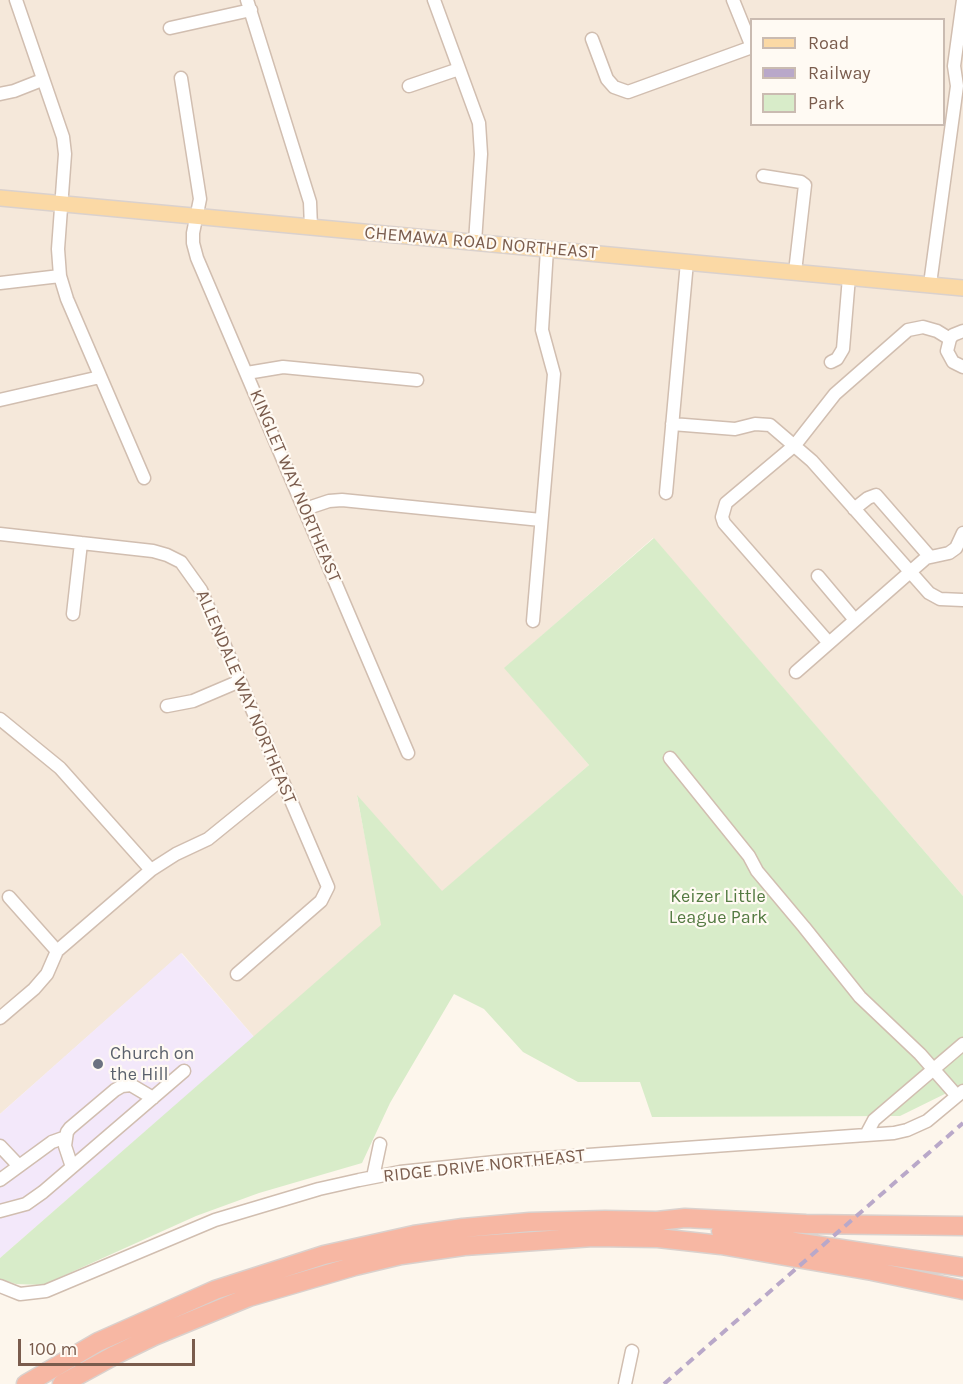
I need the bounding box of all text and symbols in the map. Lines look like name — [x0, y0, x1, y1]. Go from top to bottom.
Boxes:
legend — [750, 18, 945, 126]
text: Road — [808, 32, 849, 54]
text: Railway — [808, 62, 871, 84]
text: Park — [808, 92, 845, 114]
street label: CHEMAWA ROAD NORTHEAST — [364, 222, 598, 264]
street label: KINGLET WAY NORTHEAST — [245, 386, 345, 586]
street label: ALLENDALE WAY NORTHEAST — [191, 587, 301, 807]
park label: Keizer Little League Park — [669, 886, 767, 928]
place label: Church on the Hill — [110, 1043, 194, 1086]
marker: Church on the Hill — [91, 1057, 105, 1071]
street label: RIDGE DRIVE NORTHEAST — [382, 1145, 586, 1187]
scale bar — [21, 1327, 198, 1365]
text: 100 m — [29, 1338, 77, 1360]

